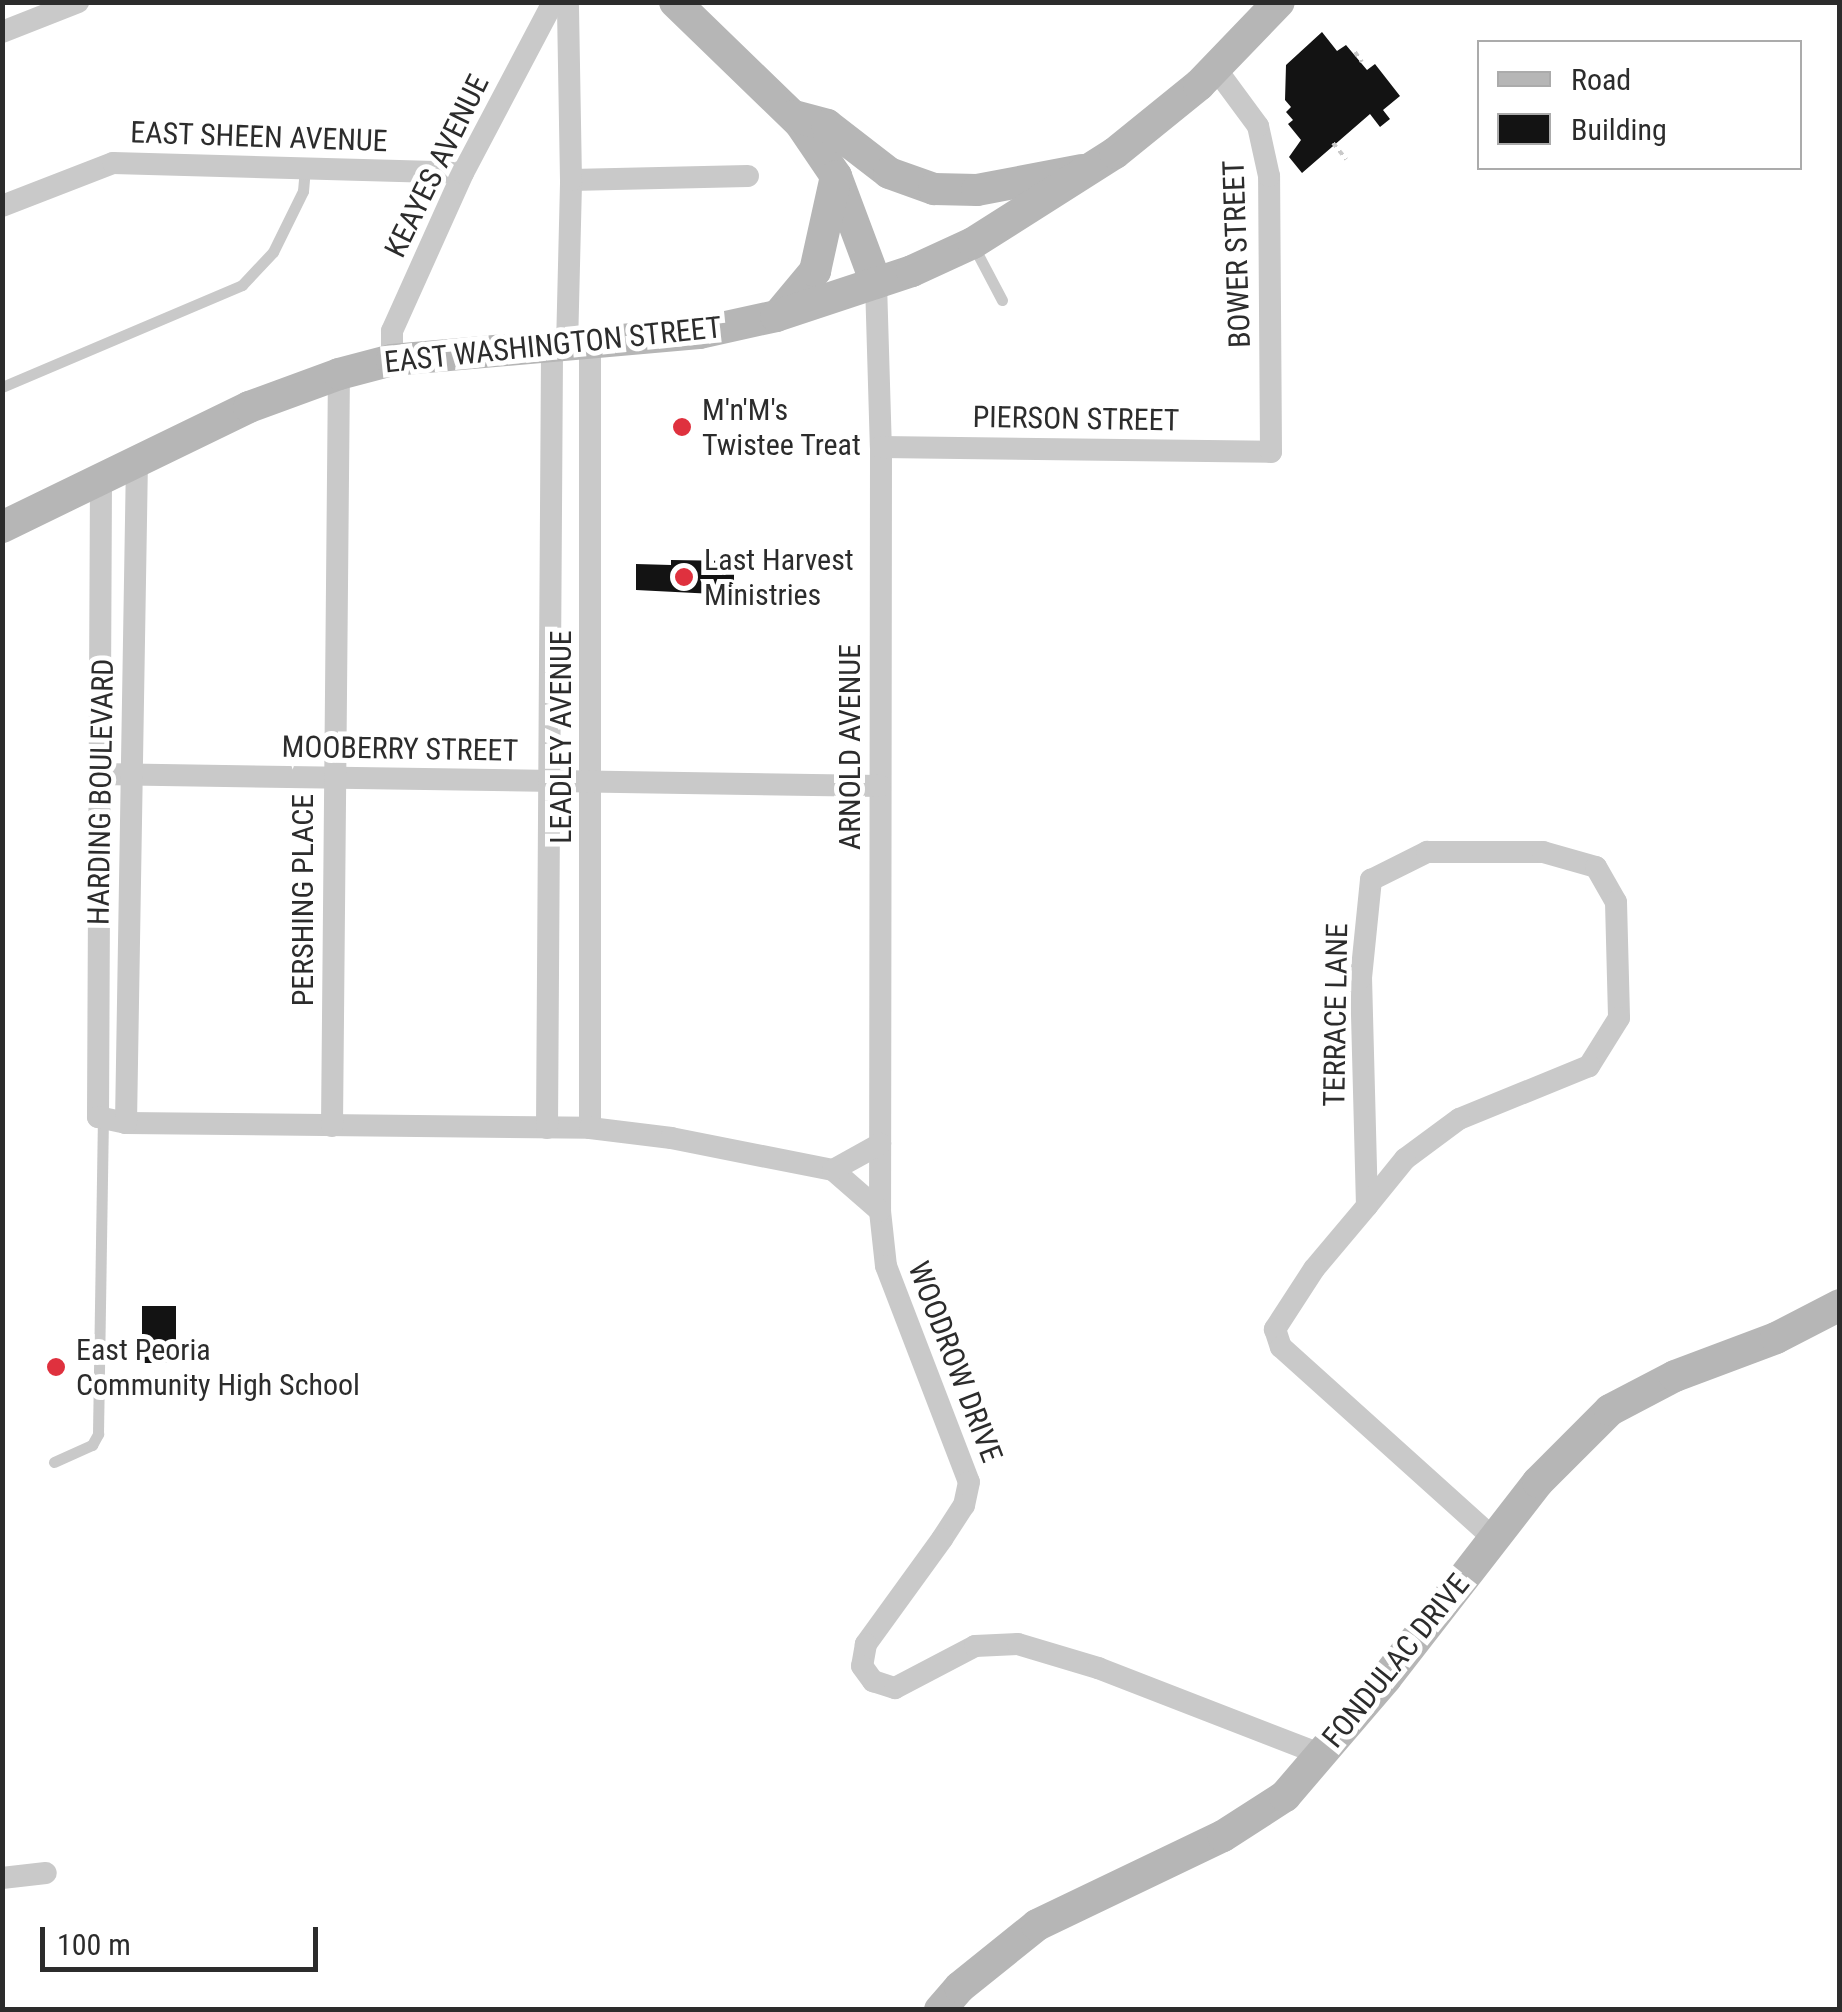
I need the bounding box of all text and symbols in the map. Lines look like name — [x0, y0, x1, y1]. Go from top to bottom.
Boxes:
legend — [1477, 40, 1802, 170]
text: Road — [1571, 62, 1631, 97]
street label: KEAYES AVENUE — [377, 69, 497, 263]
text: Building — [1571, 112, 1667, 147]
street label: EAST SHEEN AVENUE — [130, 115, 388, 159]
street label: BOWER STREET — [1216, 160, 1258, 348]
street label: EAST WASHINGTON STREET — [382, 309, 724, 381]
place label: M'n'M's Twistee Treat — [702, 392, 861, 462]
street label: PIERSON STREET — [972, 399, 1180, 439]
marker: M'n'M's Twistee Treat — [671, 416, 693, 438]
place label: Last Harvest Ministries — [704, 542, 854, 612]
marker: Last Harvest Ministries — [673, 566, 695, 588]
street label: LEADLEY AVENUE — [543, 630, 579, 844]
street label: ARNOLD AVENUE — [832, 644, 868, 850]
street label: HARDING BOULEVARD — [81, 659, 121, 925]
street label: MOOBERRY STREET — [281, 729, 519, 769]
street label: PERSHING PLACE — [285, 794, 321, 1006]
street label: TERRACE LANE — [1316, 923, 1356, 1107]
street label: WOODROW DRIVE — [900, 1257, 1010, 1467]
place label: East Peoria Community High School — [76, 1332, 360, 1402]
marker: East Peoria Community High School — [45, 1356, 67, 1378]
street label: FONDULAC DRIVE — [1315, 1567, 1477, 1755]
scale bar — [45, 1907, 322, 1969]
text: 100 m — [57, 1927, 131, 1962]

